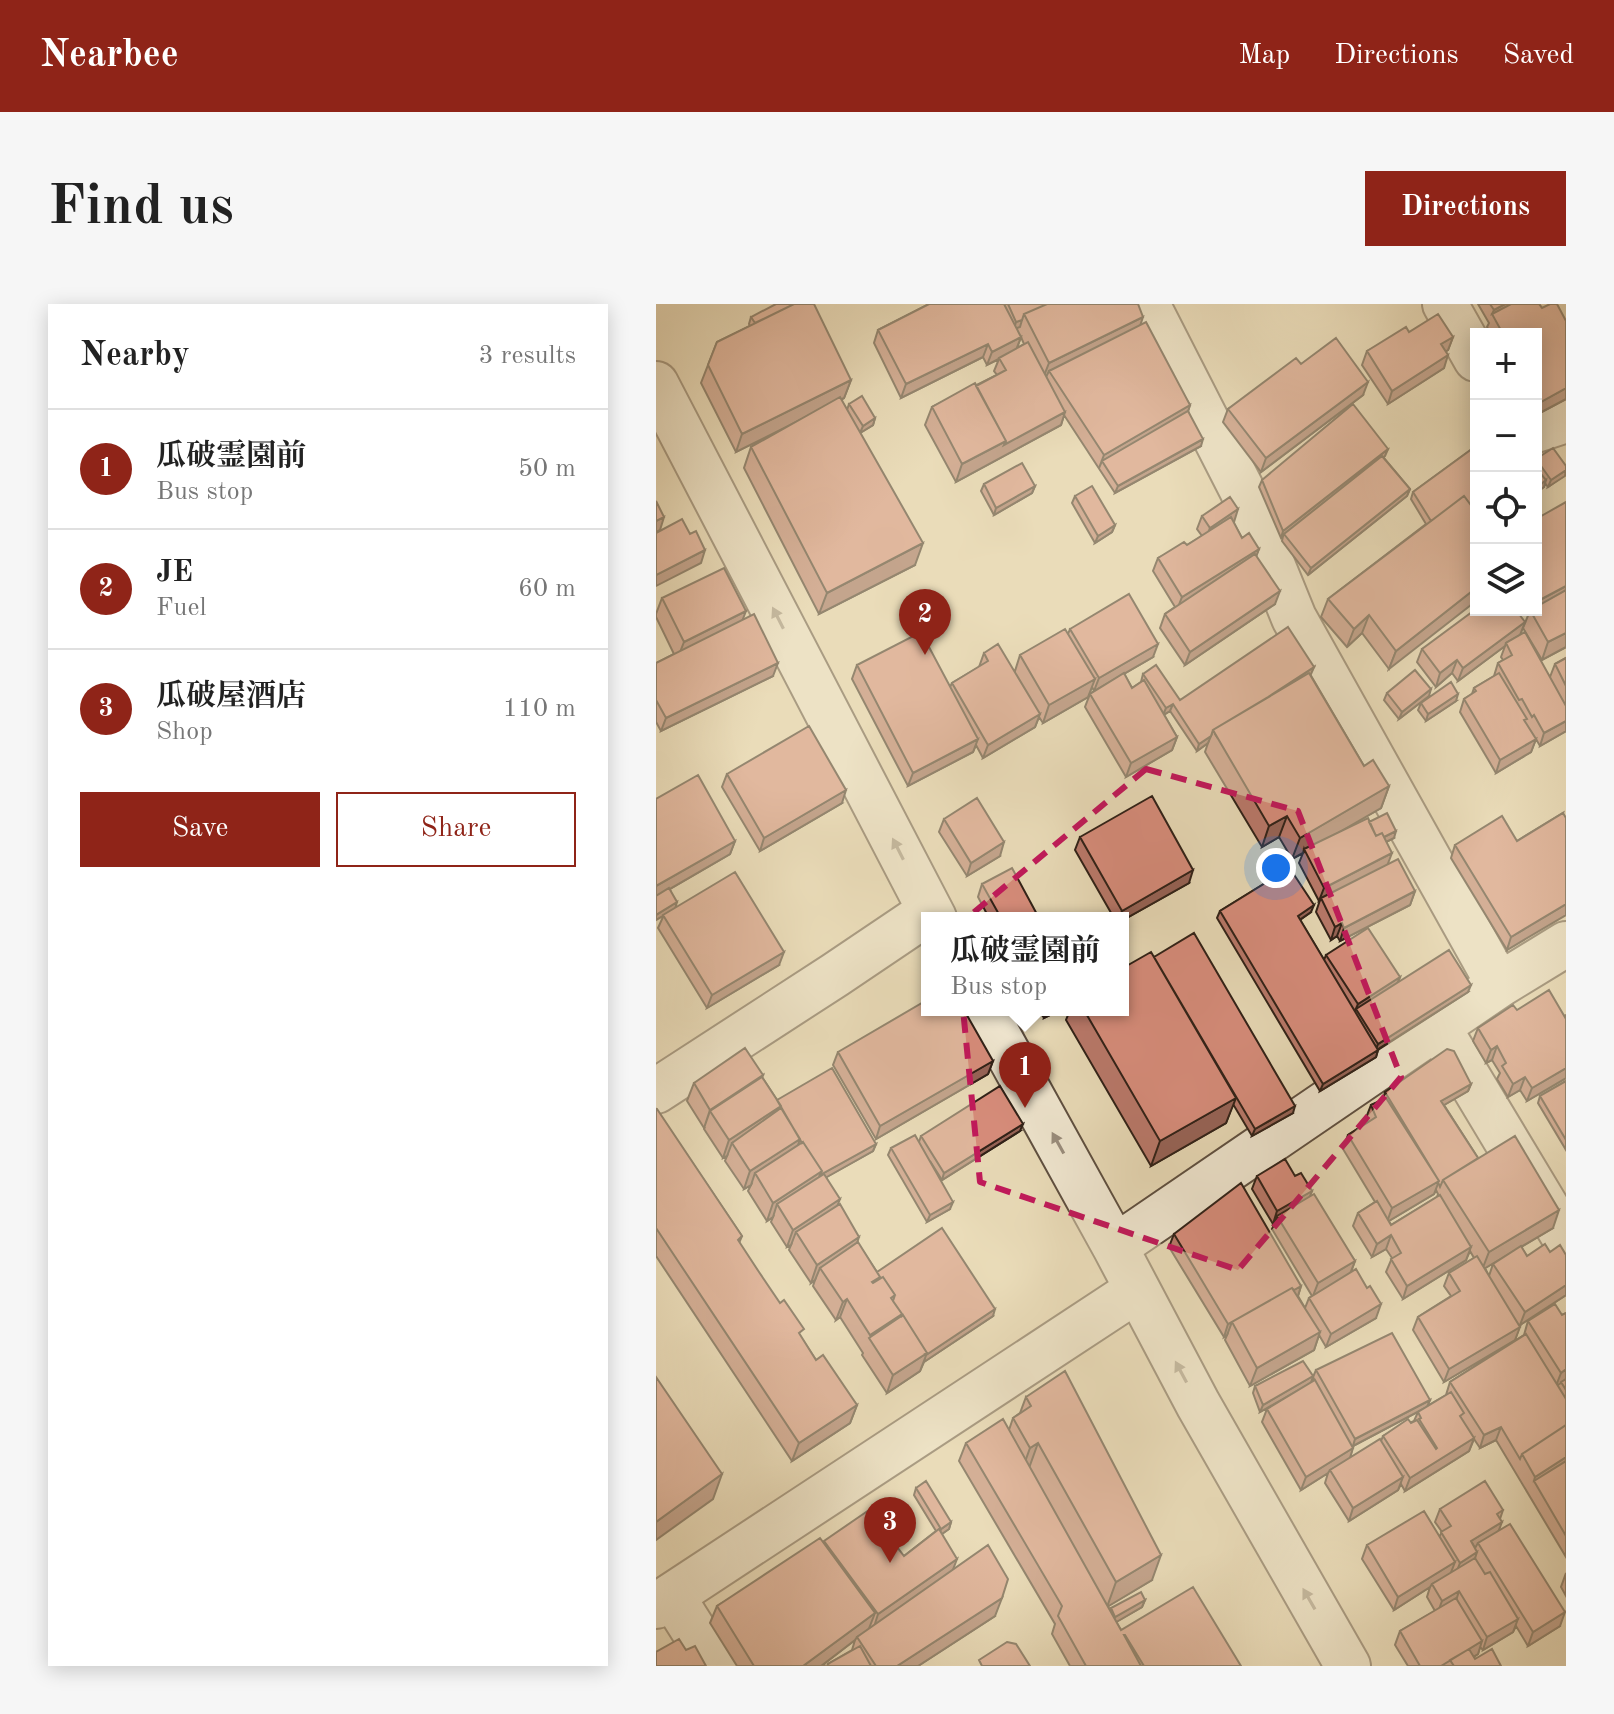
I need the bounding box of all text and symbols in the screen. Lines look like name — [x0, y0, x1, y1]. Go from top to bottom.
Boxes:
text: Nearbee — [40, 37, 179, 75]
text: Map — [1238, 42, 1290, 70]
text: Directions — [1334, 42, 1459, 70]
text: Saved — [1503, 42, 1574, 70]
button: Directions — [1365, 171, 1566, 246]
text: Find us — [48, 180, 234, 236]
map controls — [1470, 328, 1542, 616]
button: + — [1470, 328, 1542, 400]
text: Nearby — [80, 339, 190, 373]
text: 3 results — [478, 343, 576, 369]
button: − — [1470, 400, 1542, 472]
text: 瓜破霊園前 — [156, 442, 306, 472]
text: 1 — [98, 456, 114, 482]
text: 50 m — [518, 456, 576, 482]
button: locate — [1470, 472, 1542, 544]
text: Bus stop — [156, 479, 253, 505]
button: layers — [1470, 544, 1542, 616]
text: JE — [156, 558, 193, 588]
text: 2 — [98, 576, 114, 602]
text: 60 m — [518, 576, 576, 602]
pin: 2 — [899, 589, 951, 655]
text: Fuel — [156, 595, 206, 621]
one-way arrow — [771, 607, 784, 630]
text: 瓜破屋酒店 — [156, 682, 306, 712]
text: 3 — [98, 696, 114, 722]
text: 110 m — [503, 696, 576, 722]
text: Shop — [156, 719, 213, 745]
button: Save — [80, 792, 320, 867]
button: Share — [336, 792, 576, 867]
one-way arrow — [891, 837, 904, 860]
your location — [1256, 848, 1296, 888]
popup — [921, 912, 1129, 1016]
text: 瓜破霊園前 — [950, 937, 1100, 967]
text: Bus stop — [950, 974, 1047, 1000]
pin: 1 — [999, 1042, 1051, 1108]
one-way arrow — [1051, 1132, 1064, 1155]
one-way arrow — [1174, 1361, 1187, 1384]
pin: 3 — [864, 1497, 916, 1563]
one-way arrow — [1302, 1587, 1316, 1610]

